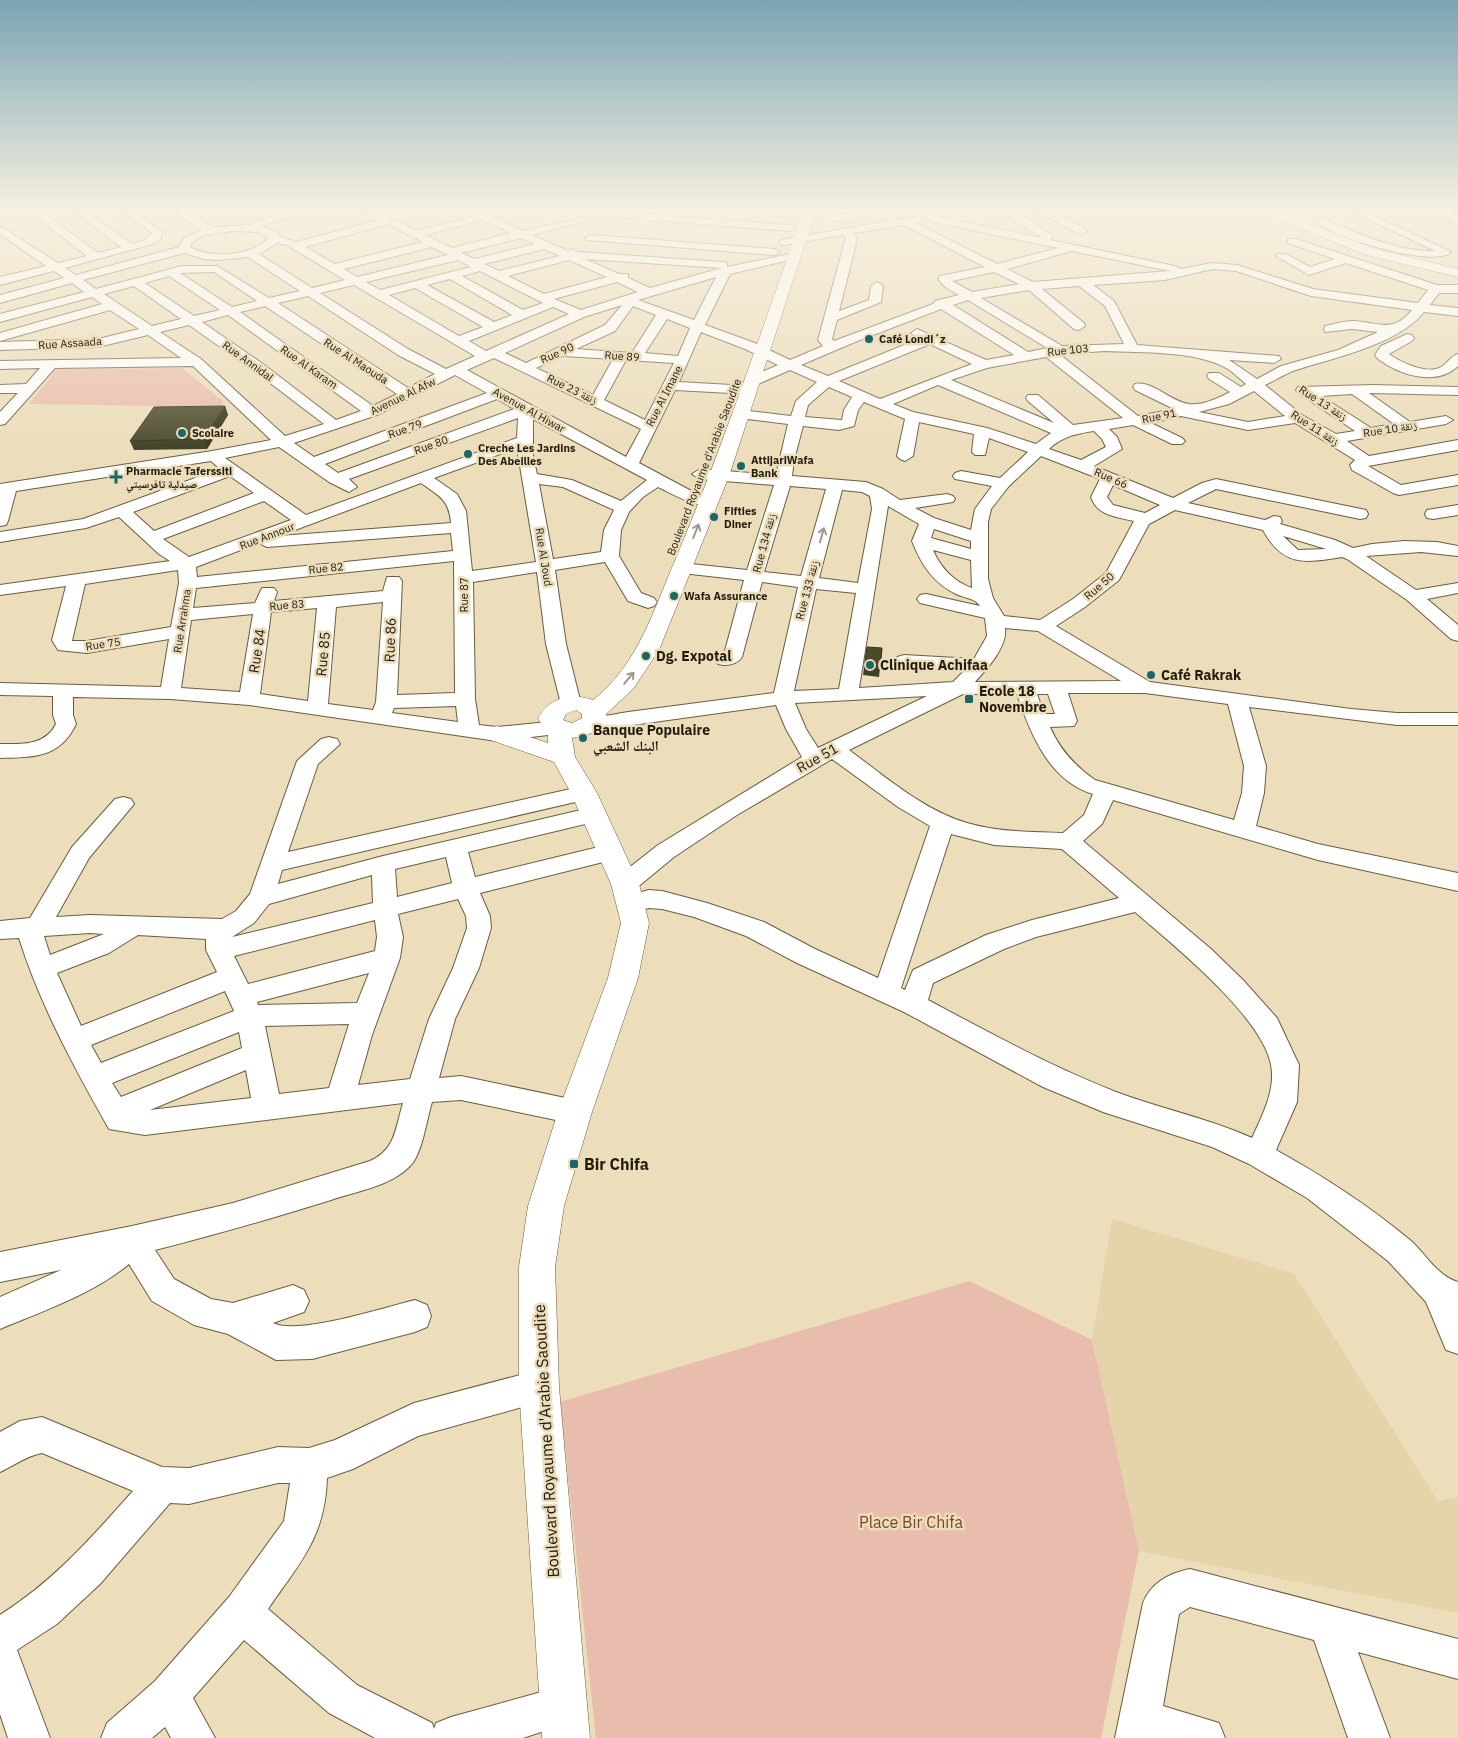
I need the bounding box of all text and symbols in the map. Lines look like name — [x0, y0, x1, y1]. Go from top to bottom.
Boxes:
place label: Café Londi´z — [879, 332, 946, 346]
marker: Café Londi´z — [863, 333, 875, 345]
street label: Rue Assaada — [38, 334, 102, 352]
street label: Rue Al Maouda — [321, 335, 391, 387]
street label: Rue Annidal — [220, 338, 276, 384]
street label: Rue 90 — [538, 339, 576, 367]
street label: Rue 103 — [1047, 341, 1089, 359]
street label: Rue Al Karam — [278, 342, 340, 392]
street label: Rue 89 — [604, 348, 640, 364]
street label: Rue Al Imane — [643, 363, 685, 429]
street label: Rue 23 زنقة — [545, 371, 599, 407]
street label: Avenue Al Afw — [368, 374, 438, 418]
street label: Boulevard Royaume d'Arabie Saoudite — [664, 377, 744, 557]
street label: Rue 13 زنقة — [1296, 382, 1350, 424]
street label: Avenue Al Hiwar — [490, 384, 568, 436]
street label: Rue 91 — [1140, 405, 1178, 426]
street label: Rue 11 زنقة — [1288, 407, 1342, 449]
street label: Rue 79 — [386, 416, 424, 442]
street label: Rue 10 زنقة — [1362, 418, 1418, 440]
place label: Scolaire — [192, 426, 234, 440]
marker: Scolaire — [176, 427, 188, 439]
street label: Rue 80 — [412, 432, 450, 458]
place label: Creche Les Jardins Des Abeilles — [478, 441, 576, 468]
marker: Creche Les Jardins Des Abeilles — [462, 448, 474, 460]
place label: AttijariWafa Bank — [751, 453, 814, 480]
marker: AttijariWafa Bank — [735, 460, 747, 472]
place label: Pharmacie Taferssiti صيدلية تافرسيتي — [126, 464, 232, 493]
street label: Rue 66 — [1092, 465, 1130, 491]
marker: Pharmacie Taferssiti صيدلية تافرسيتي — [110, 471, 122, 483]
place label: Fifties Diner — [724, 504, 757, 531]
marker: Fifties Diner — [708, 511, 720, 523]
street label: Rue 134 زنقة — [749, 512, 779, 574]
street label: Rue Annour — [237, 519, 297, 553]
one-way arrow — [692, 524, 701, 539]
street label: Rue Al Joud — [532, 527, 556, 587]
one-way arrow — [818, 528, 828, 544]
street label: Rue 82 — [308, 559, 344, 577]
street label: Rue 133 زنقة — [792, 559, 822, 621]
street label: Rue 50 — [1081, 569, 1117, 603]
street label: Rue 87 — [457, 577, 471, 613]
street label: Rue Arrahma — [170, 588, 194, 654]
place label: Wafa Assurance — [684, 589, 767, 603]
marker: Wafa Assurance — [668, 590, 680, 602]
street label: Rue 83 — [269, 596, 305, 614]
street label: Rue 86 — [380, 617, 400, 663]
street label: Rue 84 — [245, 628, 269, 674]
street label: Rue 85 — [312, 631, 334, 677]
street label: Rue 75 — [85, 634, 121, 654]
place label: Dg. Expotal — [656, 647, 731, 665]
marker: Dg. Expotal — [640, 650, 652, 662]
place label: Clinique Achifaa — [880, 656, 988, 674]
marker: Clinique Achifaa — [864, 659, 876, 671]
place label: Café Rakrak — [1161, 666, 1242, 684]
marker: Café Rakrak — [1145, 669, 1157, 681]
one-way arrow — [623, 672, 635, 685]
place label: Ecole 18 Novembre — [979, 682, 1047, 716]
marker: Ecole 18 Novembre — [963, 693, 975, 705]
place label: Banque Populaire البنك الشعبي — [593, 721, 710, 757]
marker: Banque Populaire البنك الشعبي — [577, 732, 589, 744]
street label: Rue 51 — [793, 739, 841, 777]
place label: Bir Chifa — [584, 1154, 649, 1174]
marker: Bir Chifa — [568, 1158, 580, 1170]
street label: Boulevard Royaume d'Arabie Saoudite — [529, 1304, 563, 1578]
park label: Place Bir Chifa — [859, 1512, 963, 1532]

